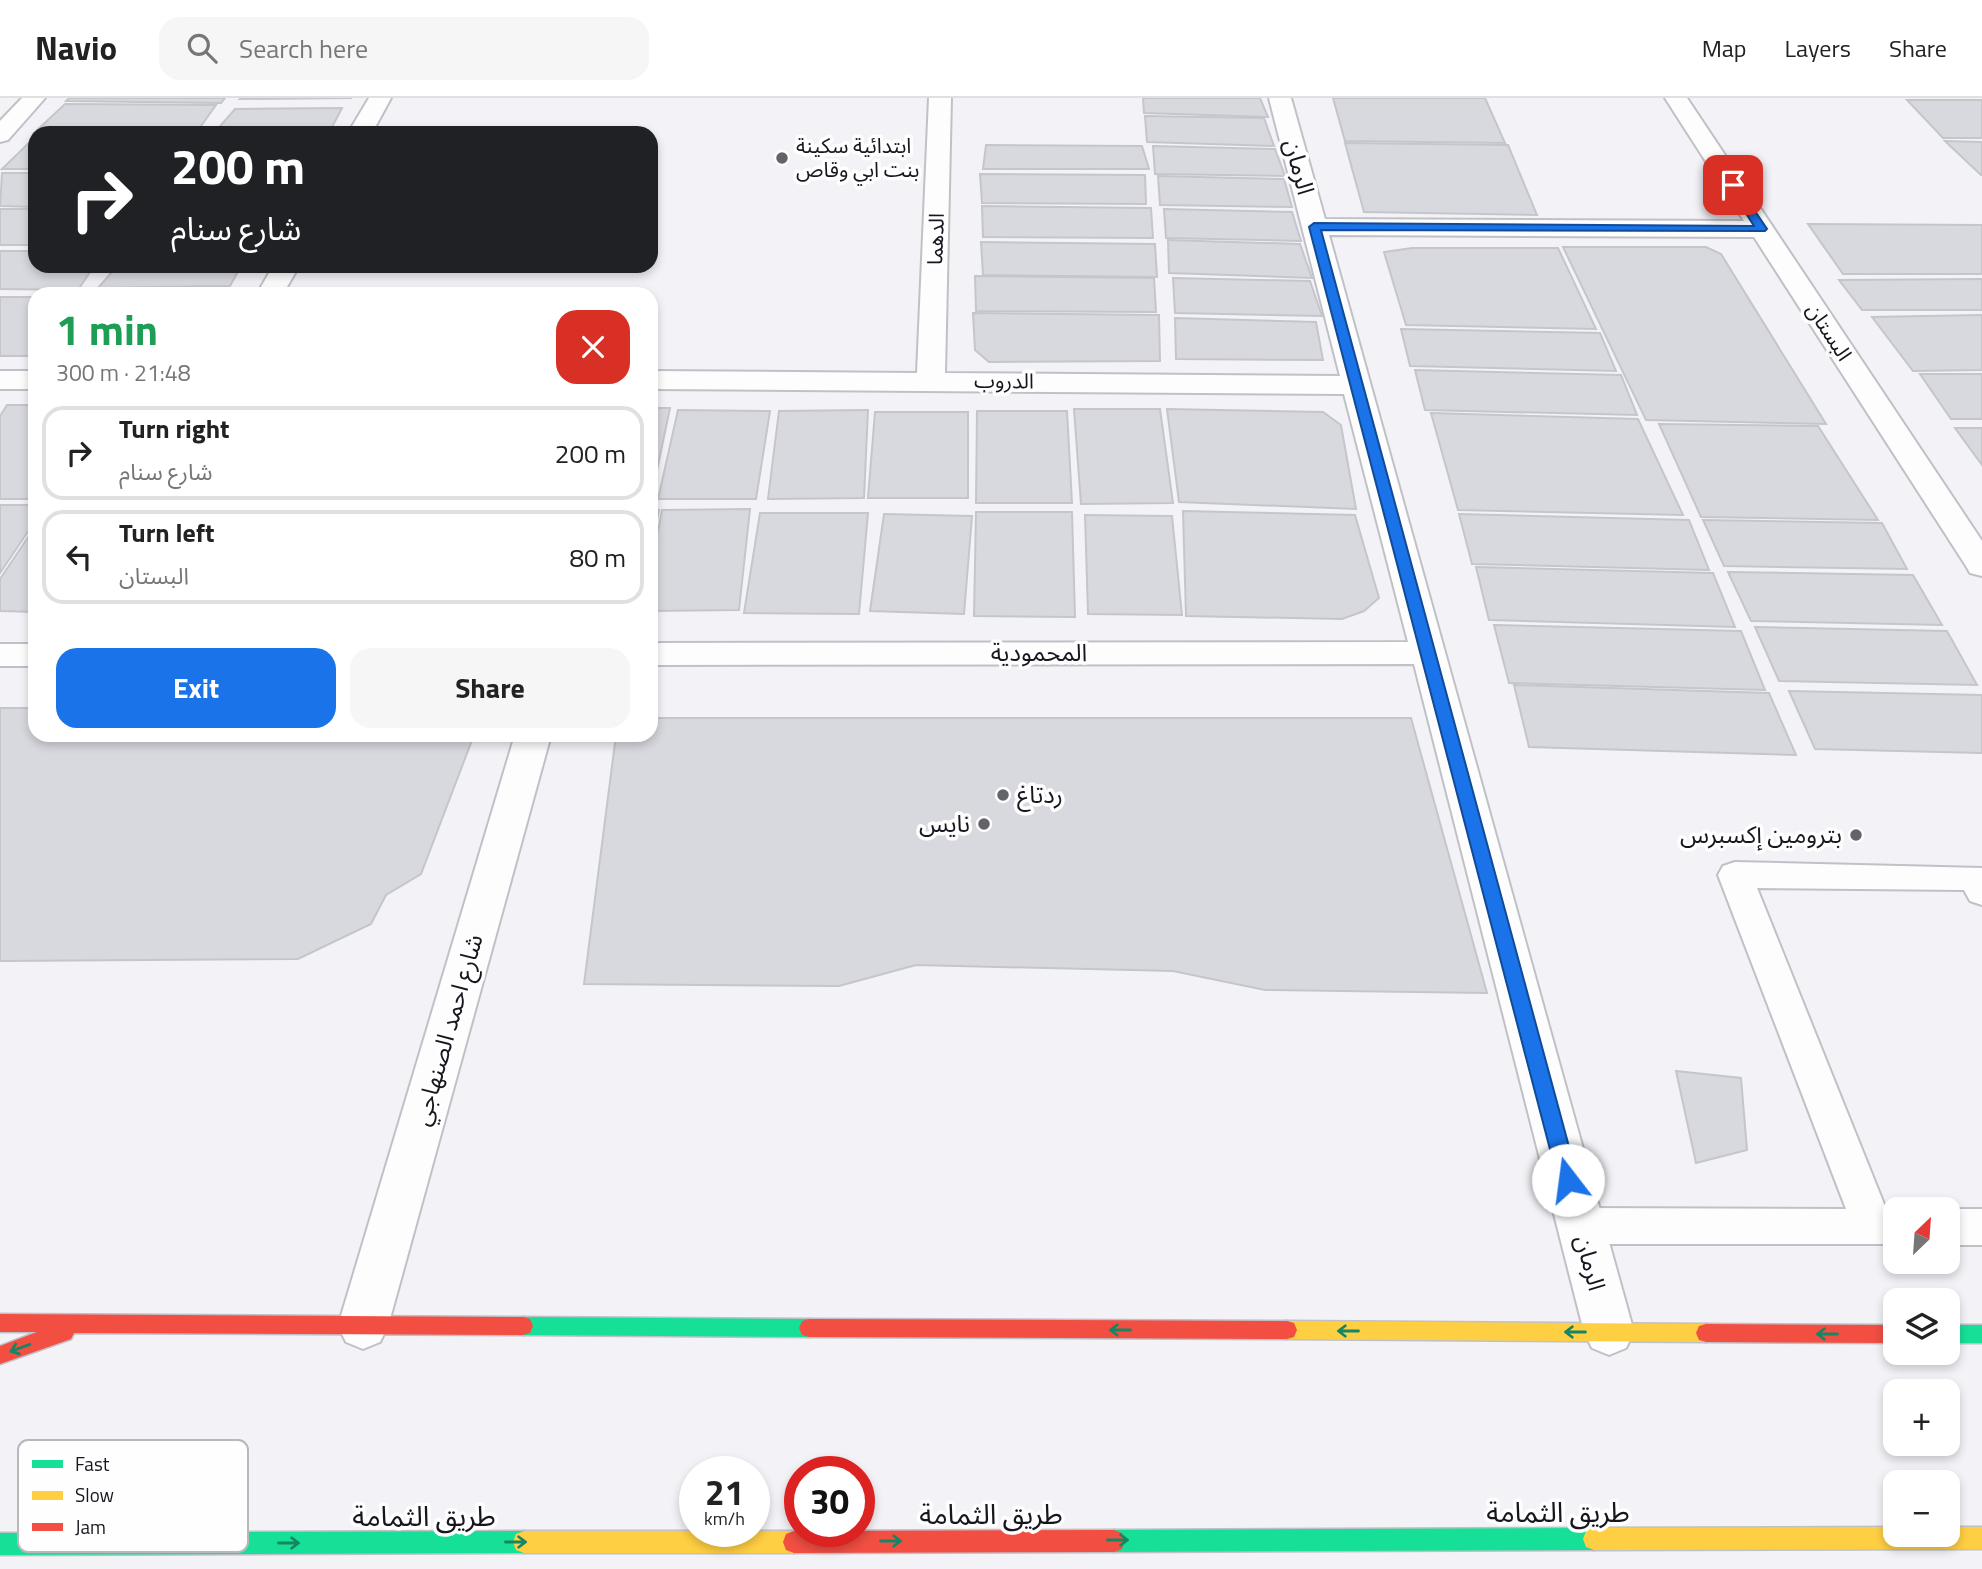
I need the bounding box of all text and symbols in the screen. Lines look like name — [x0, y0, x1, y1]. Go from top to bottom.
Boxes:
search box — [159, 17, 649, 80]
text: Navio — [35, 23, 117, 73]
icon: search — [183, 29, 221, 67]
text: Search here — [239, 29, 368, 68]
text: Map — [1702, 30, 1747, 66]
text: Layers — [1785, 30, 1851, 66]
text: Share — [1889, 30, 1947, 66]
text: 200 m — [171, 128, 305, 203]
place label: ابتدائية سكينة بنت ابي وقاص — [796, 129, 919, 186]
street label: الرمان — [1275, 135, 1325, 199]
marker: ابتدائية سكينة بنت ابي وقاص — [774, 150, 790, 166]
icon: right — [56, 154, 147, 245]
pin — [1703, 155, 1763, 215]
icon: arrive — [1714, 166, 1752, 204]
text: شارع سنام — [171, 204, 301, 252]
street label: الدهما — [918, 212, 952, 265]
street label: البستان — [1799, 296, 1861, 367]
text: 1 min — [56, 297, 158, 361]
button: close — [556, 310, 630, 384]
text: 300 m · 21:48 — [56, 355, 191, 390]
street label: الدروب — [974, 363, 1034, 397]
text: Turn right — [119, 409, 230, 448]
icon: right — [60, 434, 98, 472]
text: 200 m — [555, 434, 626, 473]
text: شارع سنام — [119, 454, 213, 489]
text: Turn left — [119, 513, 214, 552]
icon: left — [60, 538, 98, 576]
text: 80 m — [569, 538, 626, 577]
text: البستان — [119, 558, 189, 593]
street label: المحمودية — [991, 634, 1087, 670]
button: Exit — [56, 648, 336, 728]
button: Share — [350, 648, 630, 728]
place label: ردتاغ — [1017, 776, 1063, 812]
marker: ردتاغ — [995, 787, 1011, 803]
place label: نايس — [919, 805, 970, 841]
marker: نايس — [976, 816, 992, 832]
place label: بترومين إكسبرس — [1680, 816, 1842, 852]
marker: بترومين إكسبرس — [1848, 827, 1864, 843]
street label: شارع احمد الصنهاجي — [402, 930, 493, 1130]
position arrow — [1531, 1143, 1605, 1217]
north arrow — [1883, 1197, 1960, 1274]
map controls — [1883, 1197, 1960, 1547]
street label: الرمان — [1566, 1231, 1616, 1295]
button: layers — [1883, 1288, 1960, 1365]
one-way arrow — [1109, 1323, 1132, 1337]
one-way arrow — [1336, 1324, 1359, 1338]
one-way arrow — [1564, 1325, 1587, 1339]
one-way arrow — [1816, 1327, 1839, 1340]
one-way arrow — [9, 1343, 31, 1355]
button: + — [1883, 1379, 1960, 1456]
legend — [18, 1440, 248, 1552]
text: Fast — [75, 1449, 110, 1478]
speed limit sign: 30 — [784, 1456, 875, 1547]
text: 21 — [705, 1465, 744, 1519]
button: − — [1883, 1470, 1960, 1547]
text: Slow — [75, 1480, 114, 1509]
street label: طريق الثمامة — [1486, 1490, 1630, 1533]
street label: طريق الثمامة — [919, 1492, 1063, 1535]
street label: طريق الثمامة — [352, 1494, 496, 1537]
text: km/h — [704, 1505, 745, 1532]
text: Jam — [75, 1512, 106, 1541]
one-way arrow — [1106, 1533, 1129, 1547]
one-way arrow — [879, 1534, 902, 1548]
one-way arrow — [504, 1535, 527, 1549]
one-way arrow — [277, 1536, 300, 1550]

